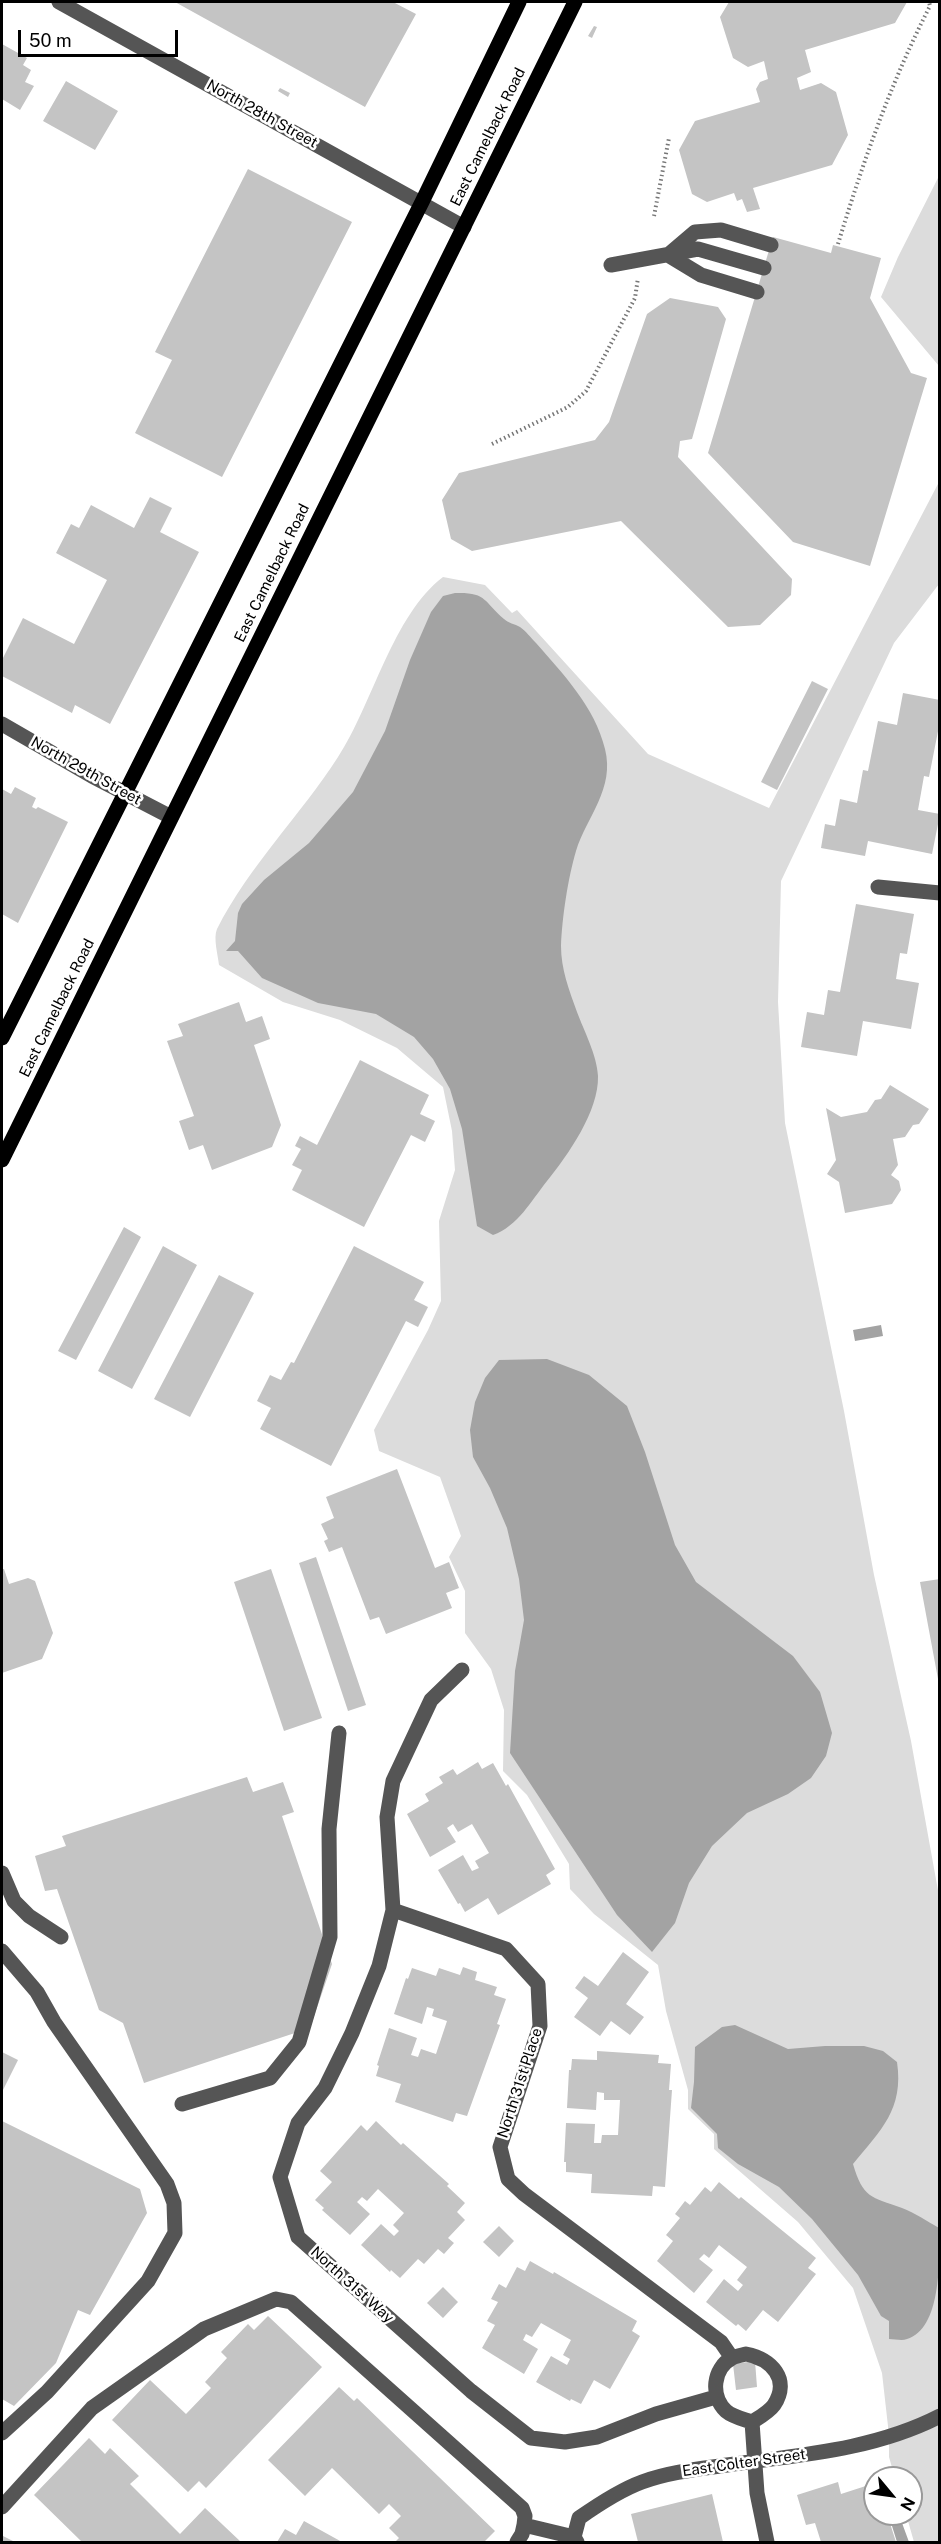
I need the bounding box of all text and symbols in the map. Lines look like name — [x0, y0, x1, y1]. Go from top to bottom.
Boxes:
scale bar — [21, 18, 182, 56]
text: 50 m — [29, 30, 72, 51]
street label: East Camelback Road — [447, 65, 529, 209]
street label: North 28th Street — [203, 76, 321, 152]
street label: East Camelback Road — [231, 501, 313, 645]
street label: North 29th Street — [28, 733, 144, 809]
street label: East Camelback Road — [16, 936, 98, 1080]
street label: North 31st Place — [494, 2026, 546, 2140]
street label: North 31st Way — [307, 2243, 397, 2327]
street label: East Colter Street — [681, 2445, 807, 2481]
north arrow — [863, 2466, 923, 2526]
text: N — [896, 2494, 919, 2514]

